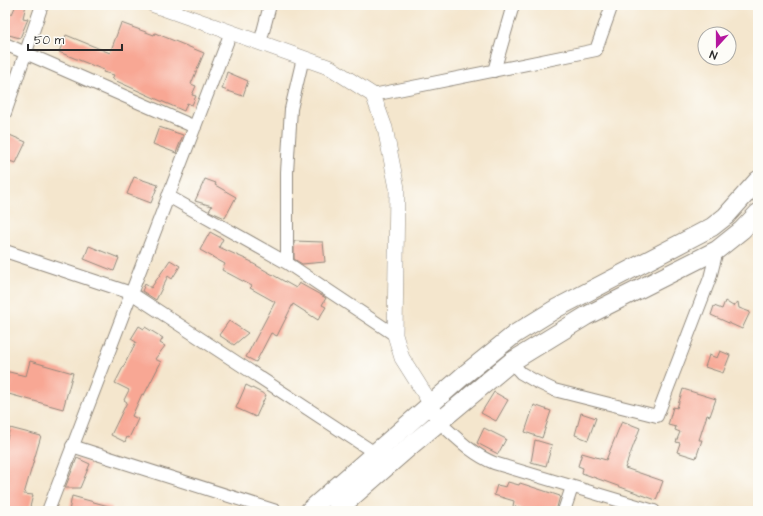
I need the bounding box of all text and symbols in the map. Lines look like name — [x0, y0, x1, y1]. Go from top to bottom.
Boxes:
scale bar — [28, 26, 122, 52]
north arrow — [697, 26, 737, 66]
text: 50 m — [34, 32, 65, 49]
text: N — [708, 47, 720, 63]

